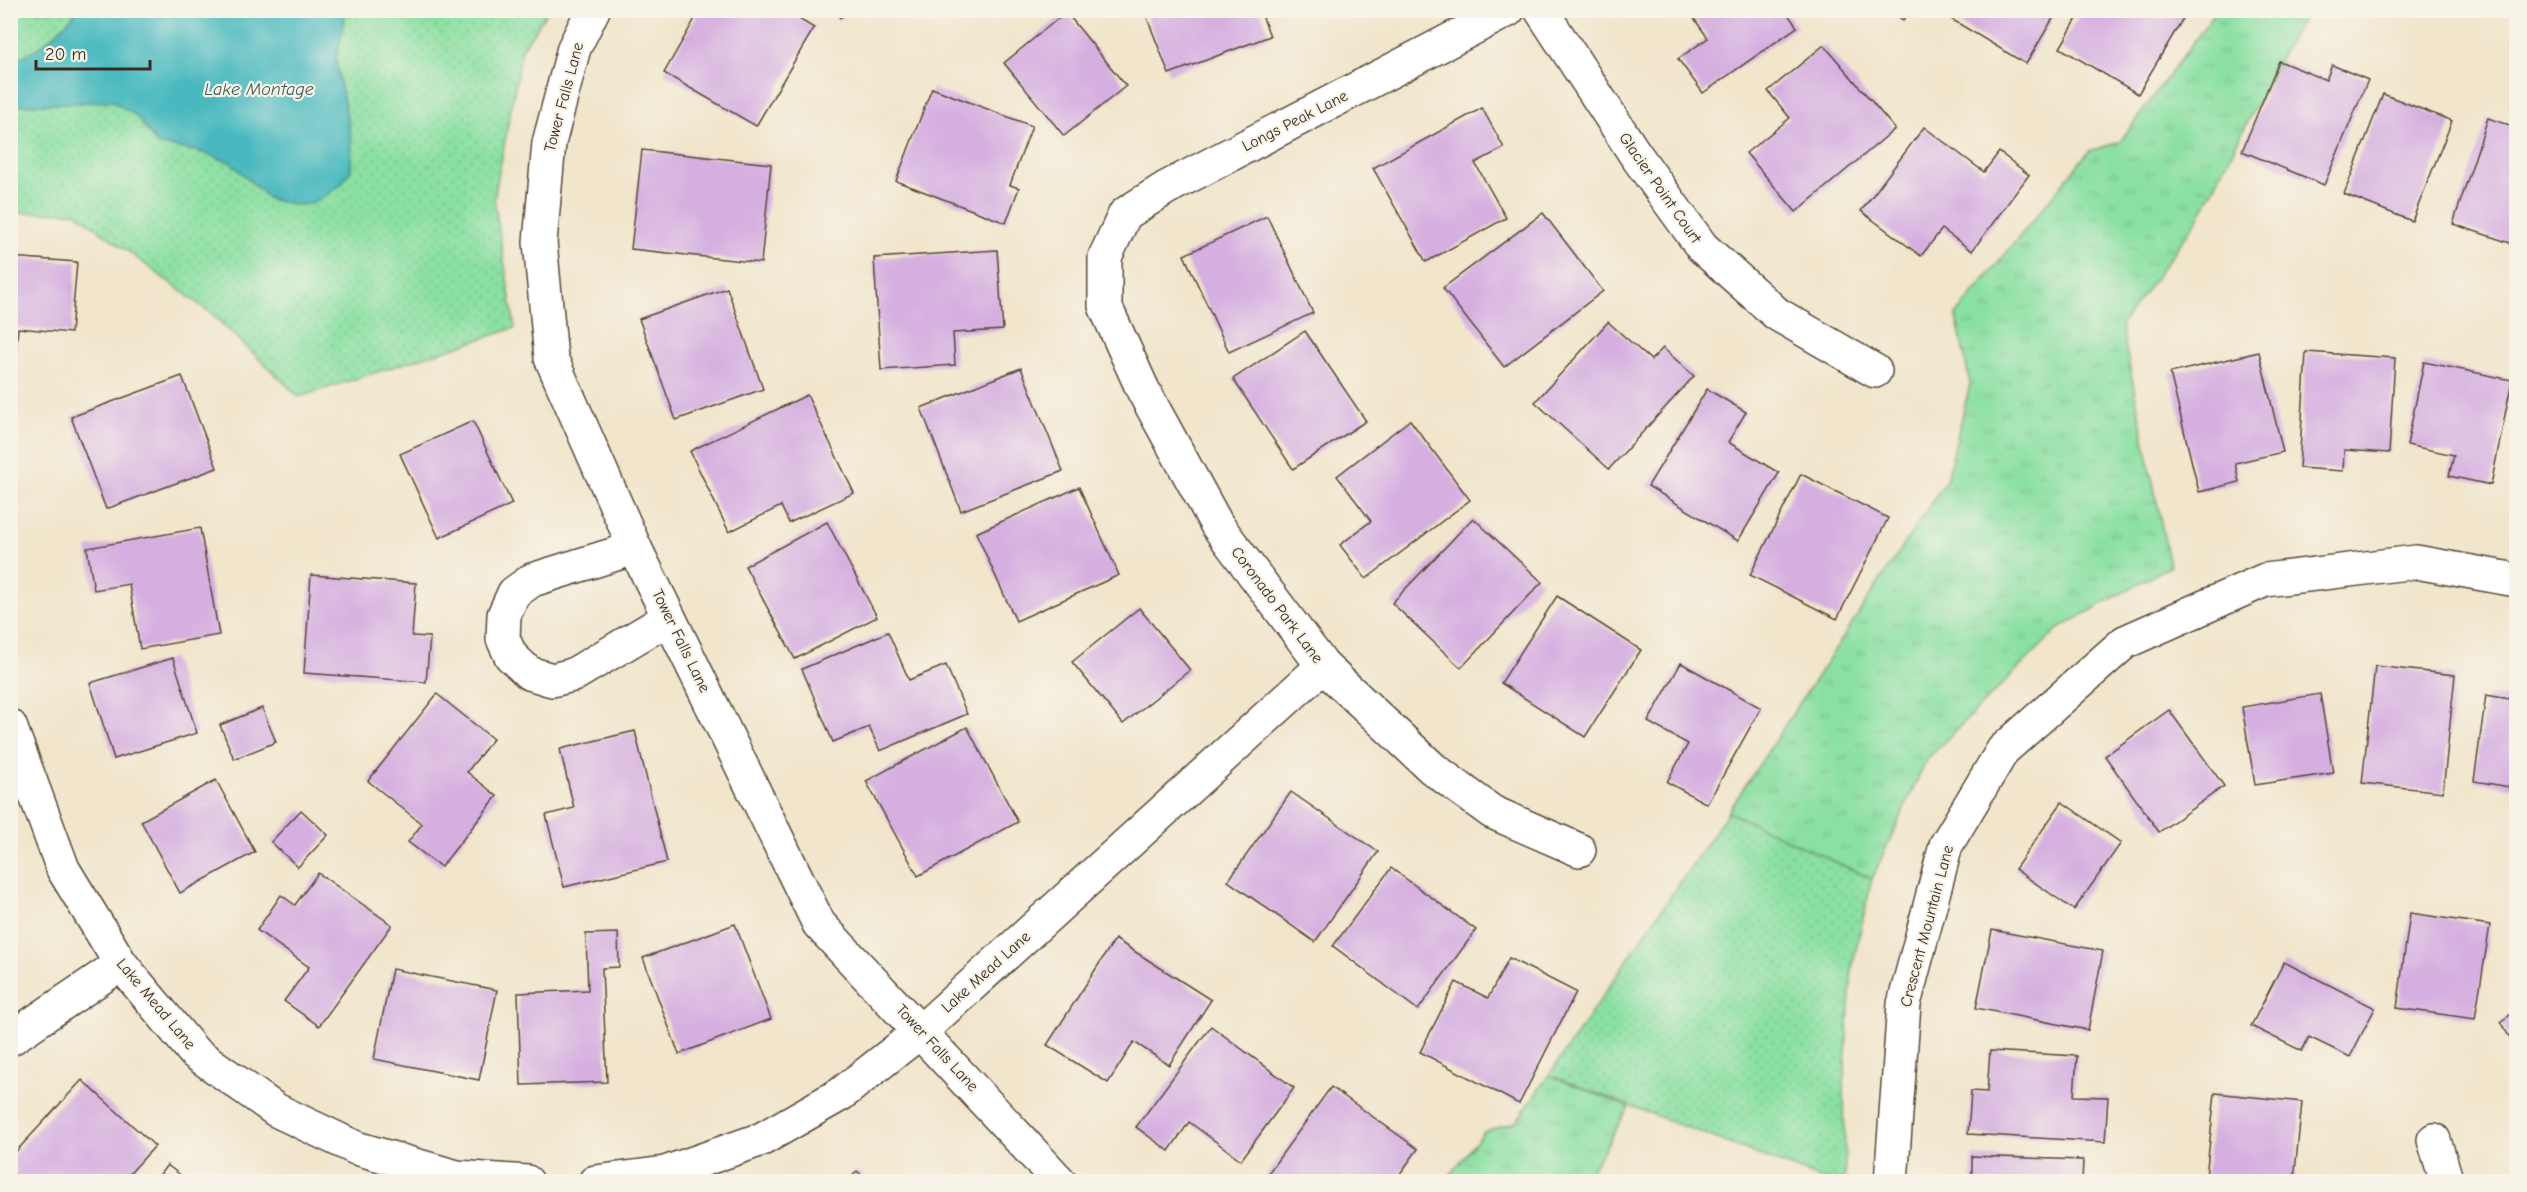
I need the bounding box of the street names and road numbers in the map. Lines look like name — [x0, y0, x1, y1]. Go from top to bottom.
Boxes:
street label: Tower Falls Lane — [541, 40, 587, 154]
street label: Longs Peak Lane — [1239, 87, 1351, 155]
street label: Glacier Point Court — [1615, 129, 1705, 247]
street label: Coronado Park Lane — [1227, 543, 1327, 667]
street label: Tower Falls Lane — [648, 586, 714, 696]
street label: Crescent Mountain Lane — [1897, 843, 1957, 1009]
street label: Lake Mead Lane — [938, 927, 1034, 1017]
street label: Lake Mead Lane — [113, 955, 199, 1053]
street label: Tower Falls Lane — [892, 1001, 982, 1095]

